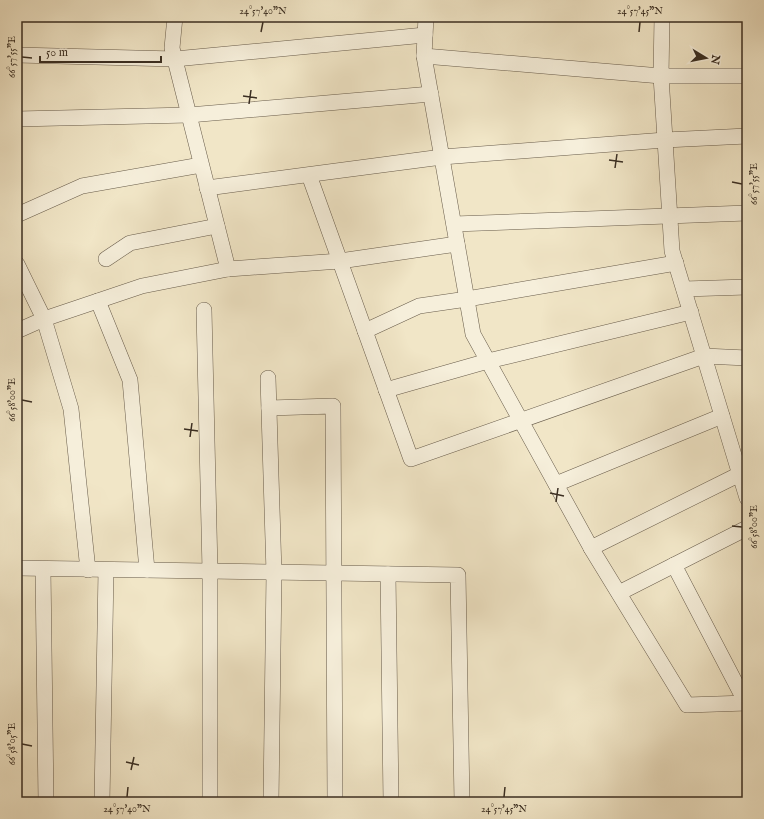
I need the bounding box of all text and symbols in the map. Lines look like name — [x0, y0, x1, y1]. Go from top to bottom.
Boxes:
text: 24°57'40"N — [239, 5, 287, 18]
text: 24°57'45"N — [617, 5, 663, 18]
text: 66°57'55"E — [6, 36, 19, 78]
scale bar — [40, 38, 161, 64]
north arrow — [686, 38, 726, 78]
text: 50 m — [46, 45, 68, 60]
text: N — [707, 53, 723, 66]
text: 66°57'55"E — [748, 163, 761, 205]
text: 66°58'00"E — [6, 378, 19, 422]
text: 66°58'00"E — [748, 505, 761, 549]
text: 66°58'05"E — [6, 723, 19, 765]
text: 24°57'40"N — [103, 803, 151, 816]
text: 24°57'45"N — [481, 803, 527, 816]

